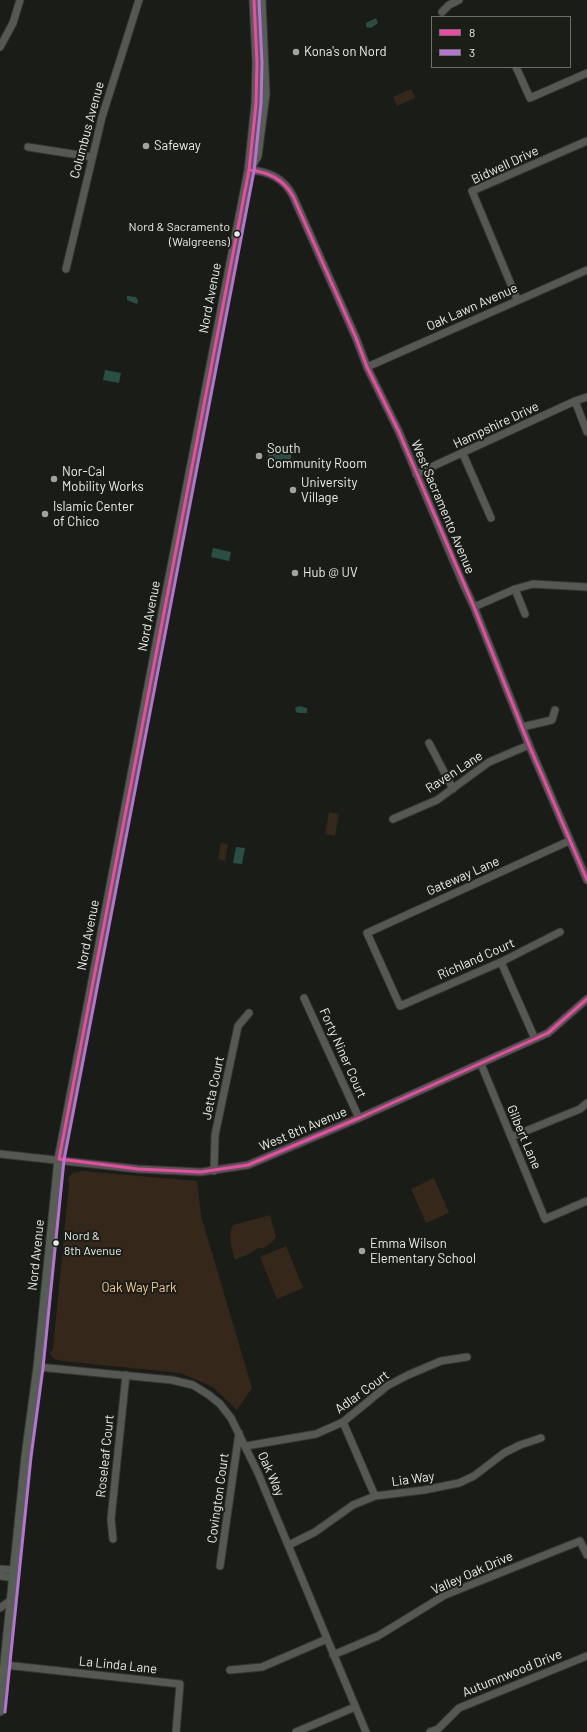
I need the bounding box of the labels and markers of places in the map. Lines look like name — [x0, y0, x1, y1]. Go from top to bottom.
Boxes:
place label: Kona's on Nord — [304, 44, 387, 60]
marker: Kona's on Nord — [291, 47, 301, 57]
place label: Safeway — [154, 138, 201, 154]
marker: Safeway — [141, 141, 151, 151]
place label: Nord & Sacramento (Walgreens) — [129, 220, 230, 248]
marker: Nord & Sacramento (Walgreens) — [232, 229, 242, 239]
place label: South Community Room — [267, 441, 367, 472]
marker: South Community Room — [254, 451, 264, 461]
place label: Nor-Cal Mobility Works — [62, 464, 144, 495]
marker: Nor-Cal Mobility Works — [49, 474, 59, 484]
place label: University Village — [301, 475, 358, 506]
marker: University Village — [288, 485, 298, 495]
place label: Islamic Center of Chico — [53, 499, 134, 530]
marker: Islamic Center of Chico — [40, 509, 50, 519]
place label: Hub @ UV — [303, 565, 358, 581]
marker: Hub @ UV — [290, 568, 300, 578]
place label: Nord & 8th Avenue — [64, 1229, 122, 1257]
place label: Emma Wilson Elementary School — [370, 1236, 476, 1267]
marker: Nord & 8th Avenue — [51, 1238, 61, 1248]
marker: Emma Wilson Elementary School — [357, 1246, 367, 1256]

